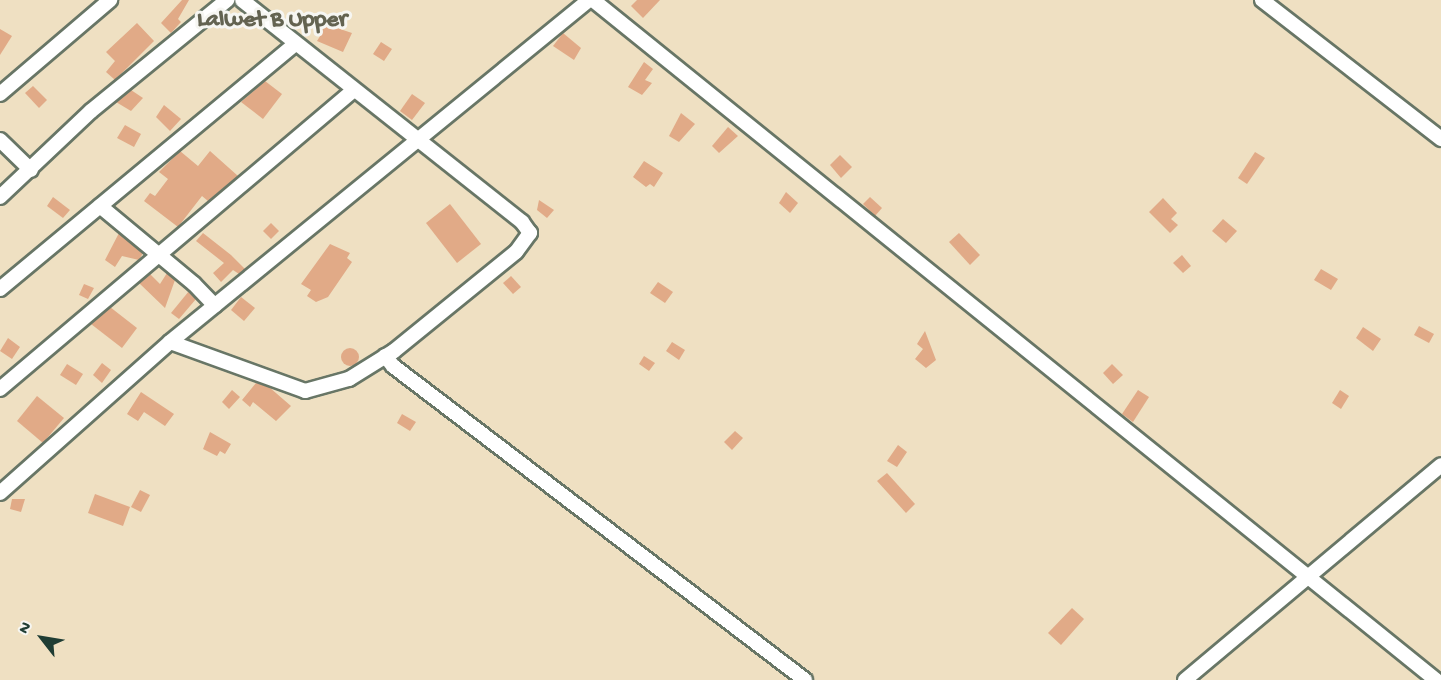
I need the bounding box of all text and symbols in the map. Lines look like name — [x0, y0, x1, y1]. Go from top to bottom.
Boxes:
district label: Lalwet B Upper — [197, 7, 347, 35]
north arrow — [12, 608, 72, 668]
text: N — [15, 619, 37, 638]

